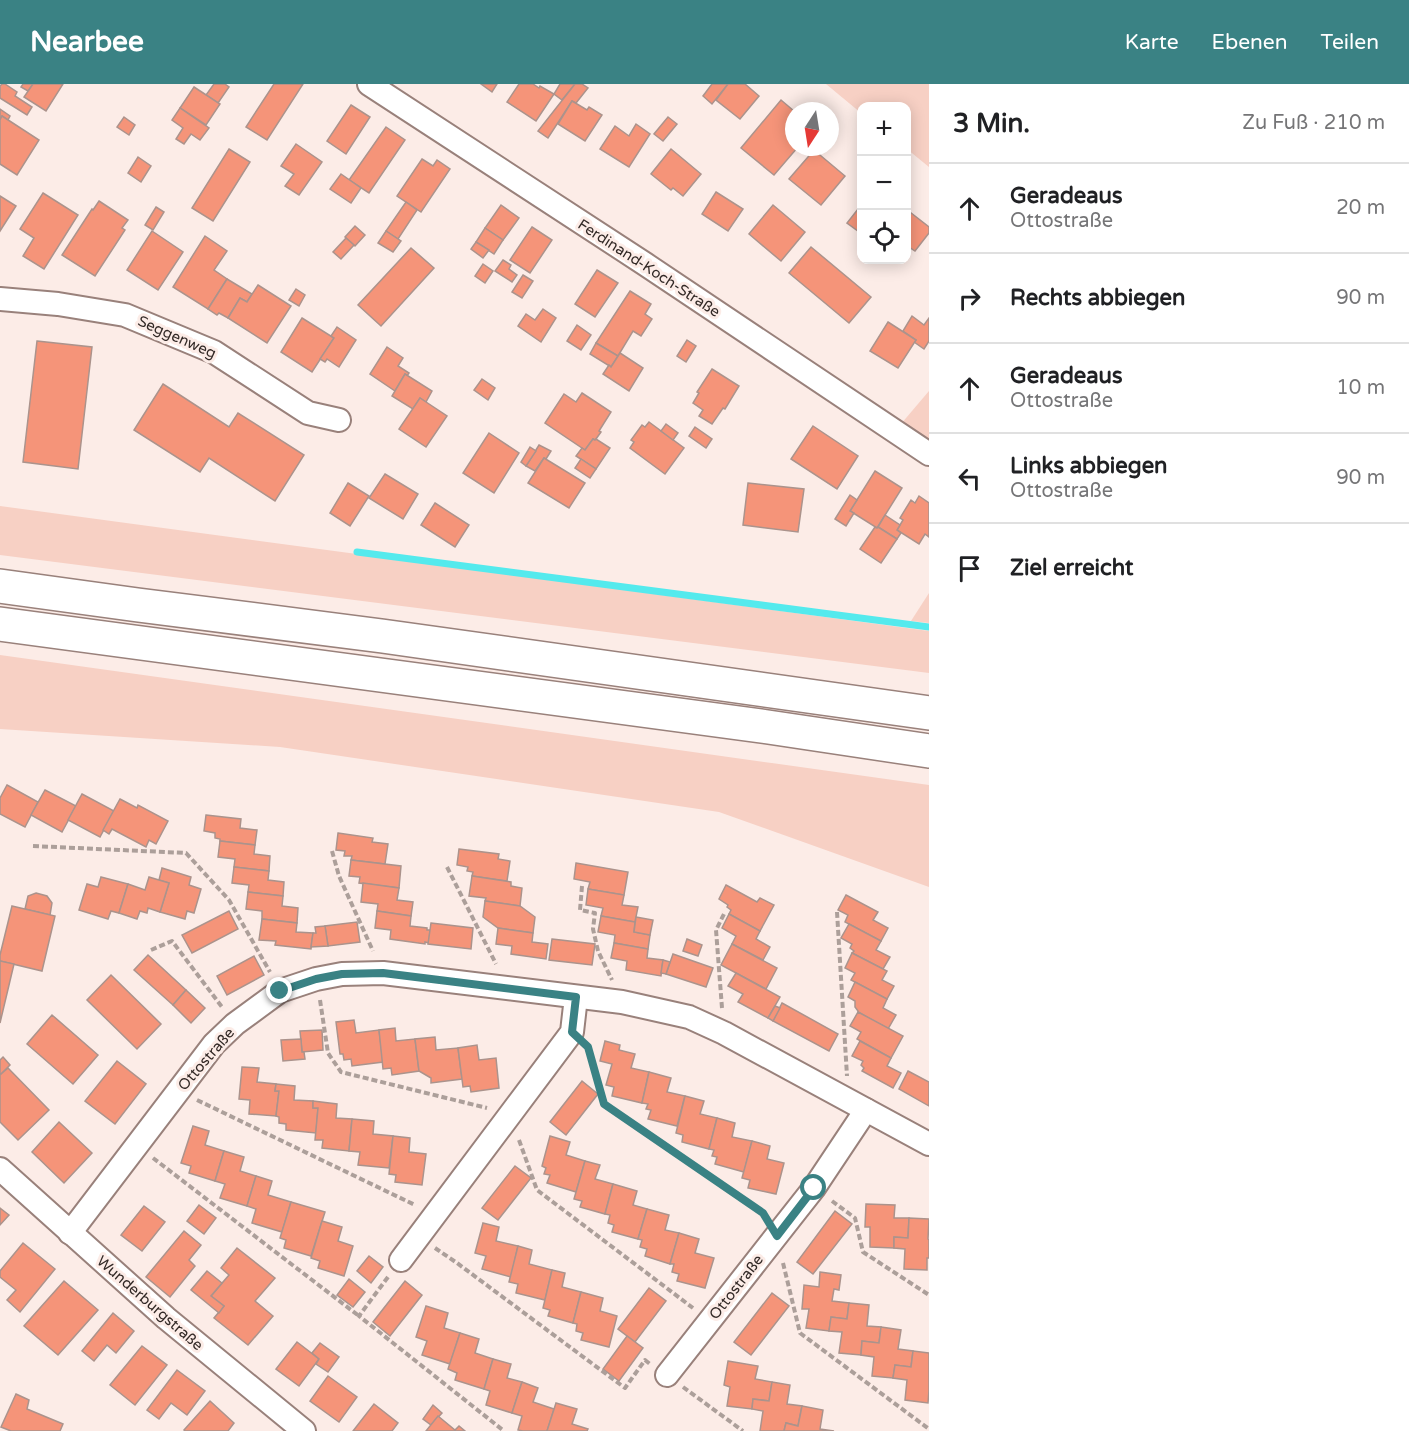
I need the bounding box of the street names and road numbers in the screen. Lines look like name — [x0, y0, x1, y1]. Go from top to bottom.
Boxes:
street label: Ferdinand-Koch-Straße — [575, 215, 723, 321]
street label: Seggenweg — [135, 312, 219, 362]
street label: Ottostraße — [174, 1024, 238, 1094]
street label: Ottostraße — [705, 1251, 767, 1323]
street label: Wunderburgstraße — [93, 1252, 207, 1354]

